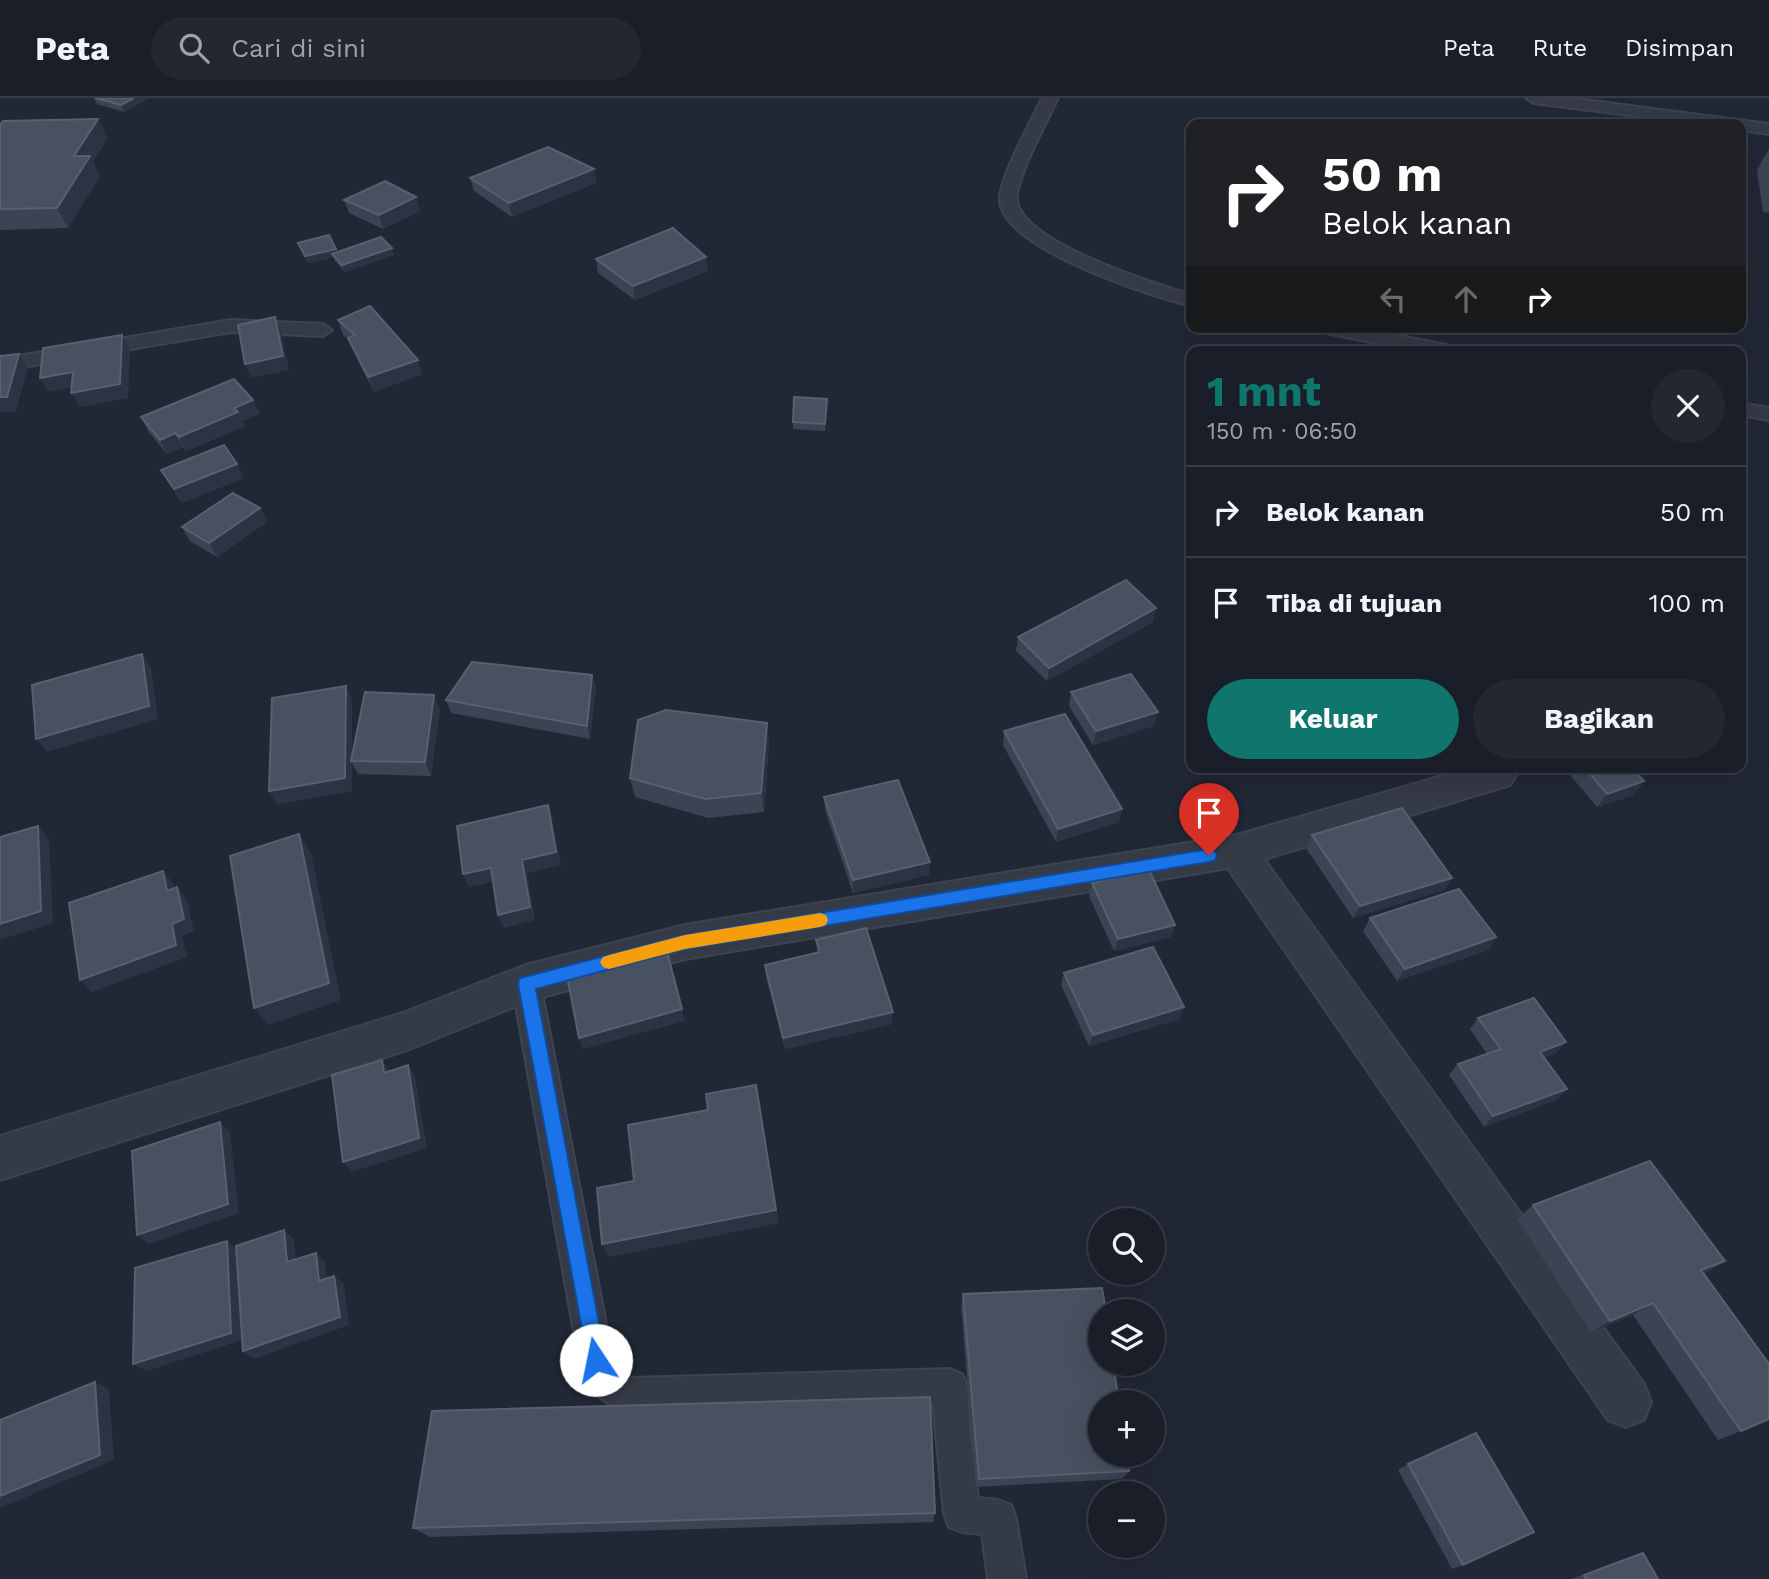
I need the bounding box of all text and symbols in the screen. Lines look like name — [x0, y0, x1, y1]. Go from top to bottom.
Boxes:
search box — [151, 17, 641, 80]
text: Peta — [35, 29, 109, 68]
icon: search — [175, 29, 213, 67]
text: Cari di sini — [231, 33, 366, 63]
text: Peta — [1443, 34, 1495, 62]
text: Rute — [1533, 34, 1587, 62]
text: Disimpan — [1625, 34, 1734, 62]
text: 50 m — [1322, 145, 1442, 203]
icon: right — [1207, 147, 1298, 238]
text: Belok kanan — [1322, 204, 1512, 242]
icon: left — [1374, 280, 1412, 318]
icon: ahead — [1447, 280, 1485, 318]
icon: right — [1520, 280, 1558, 318]
text: 1 mnt — [1207, 367, 1321, 416]
button: close — [1651, 369, 1725, 443]
text: 150 m · 06:50 — [1207, 418, 1357, 445]
icon: right — [1207, 493, 1245, 531]
text: Belok kanan — [1266, 497, 1425, 527]
text: 50 m — [1660, 497, 1725, 527]
icon: arrive — [1207, 584, 1245, 622]
text: Tiba di tujuan — [1266, 588, 1442, 618]
text: 100 m — [1649, 588, 1725, 618]
button: Keluar — [1207, 679, 1459, 759]
button: Bagikan — [1473, 679, 1725, 759]
pin — [1179, 783, 1239, 855]
icon: arrive — [1190, 794, 1228, 832]
map controls — [1088, 1208, 1165, 1558]
button: search — [1088, 1208, 1165, 1285]
button: layers — [1088, 1299, 1165, 1376]
position arrow — [559, 1323, 633, 1397]
button: + — [1088, 1390, 1165, 1467]
button: − — [1088, 1481, 1165, 1558]

